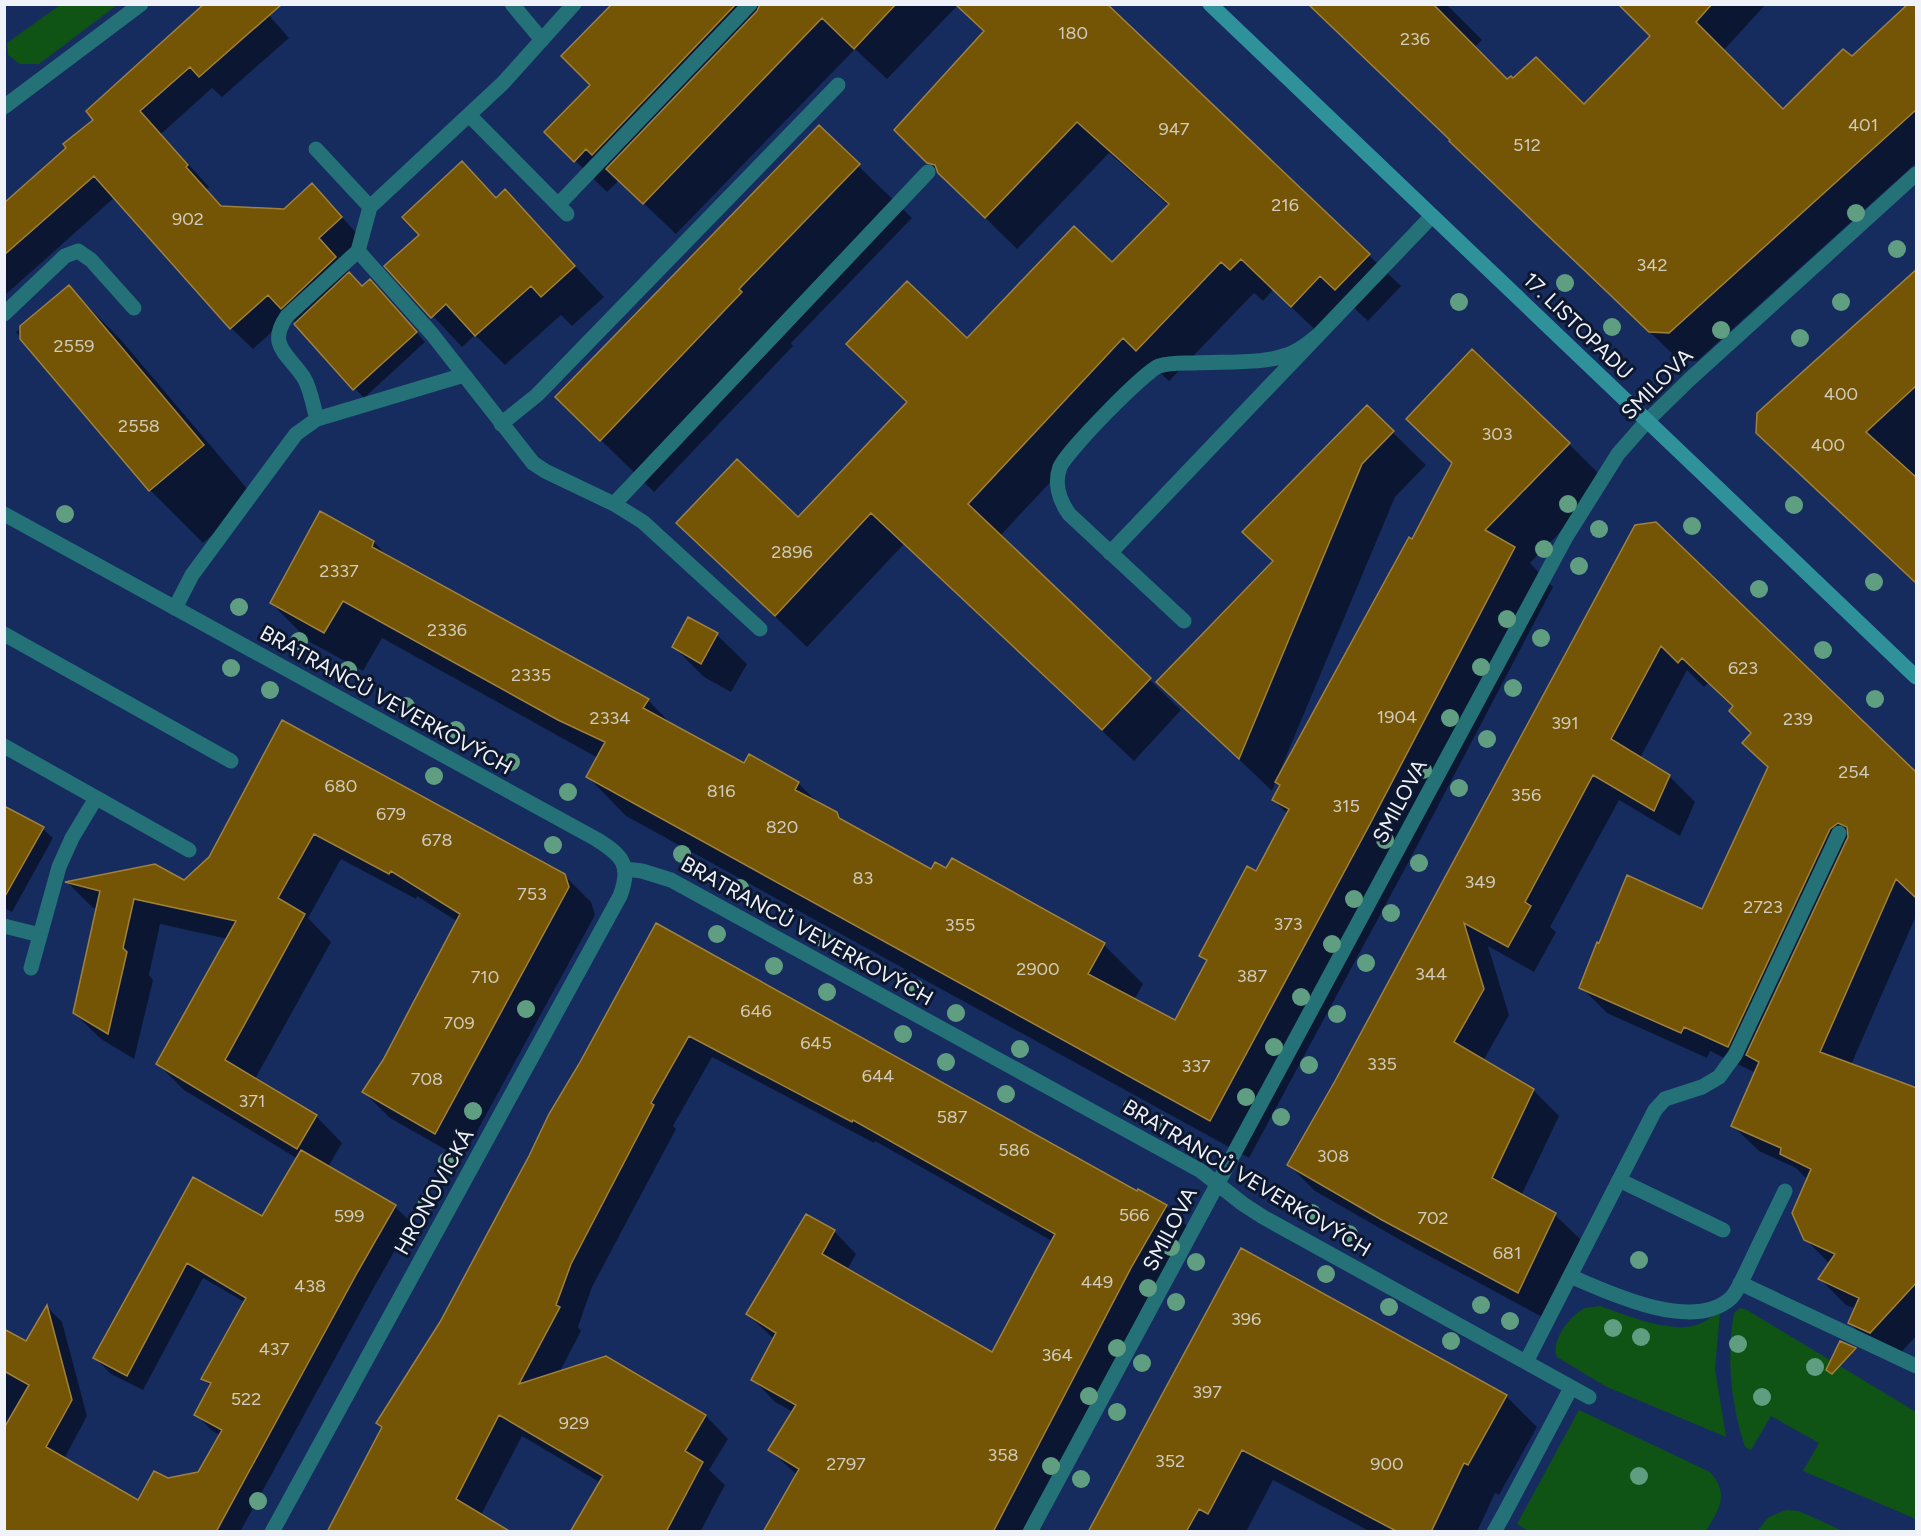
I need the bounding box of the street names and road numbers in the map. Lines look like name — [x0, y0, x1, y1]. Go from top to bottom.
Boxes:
street label: 17. LISTOPADU — [1518, 267, 1638, 384]
street label: SMILOVA — [1616, 343, 1698, 425]
street label: BRATRANCŮ VEVERKOVÝCH — [256, 620, 517, 779]
street label: SMILOVA — [1367, 755, 1432, 847]
street label: BRATRANCŮ VEVERKOVÝCH — [677, 851, 938, 1010]
street label: BRATRANCŮ VEVERKOVÝCH — [1119, 1094, 1376, 1262]
street label: HRONOVICKÁ — [389, 1124, 478, 1259]
street label: SMILOVA — [1137, 1183, 1202, 1275]

